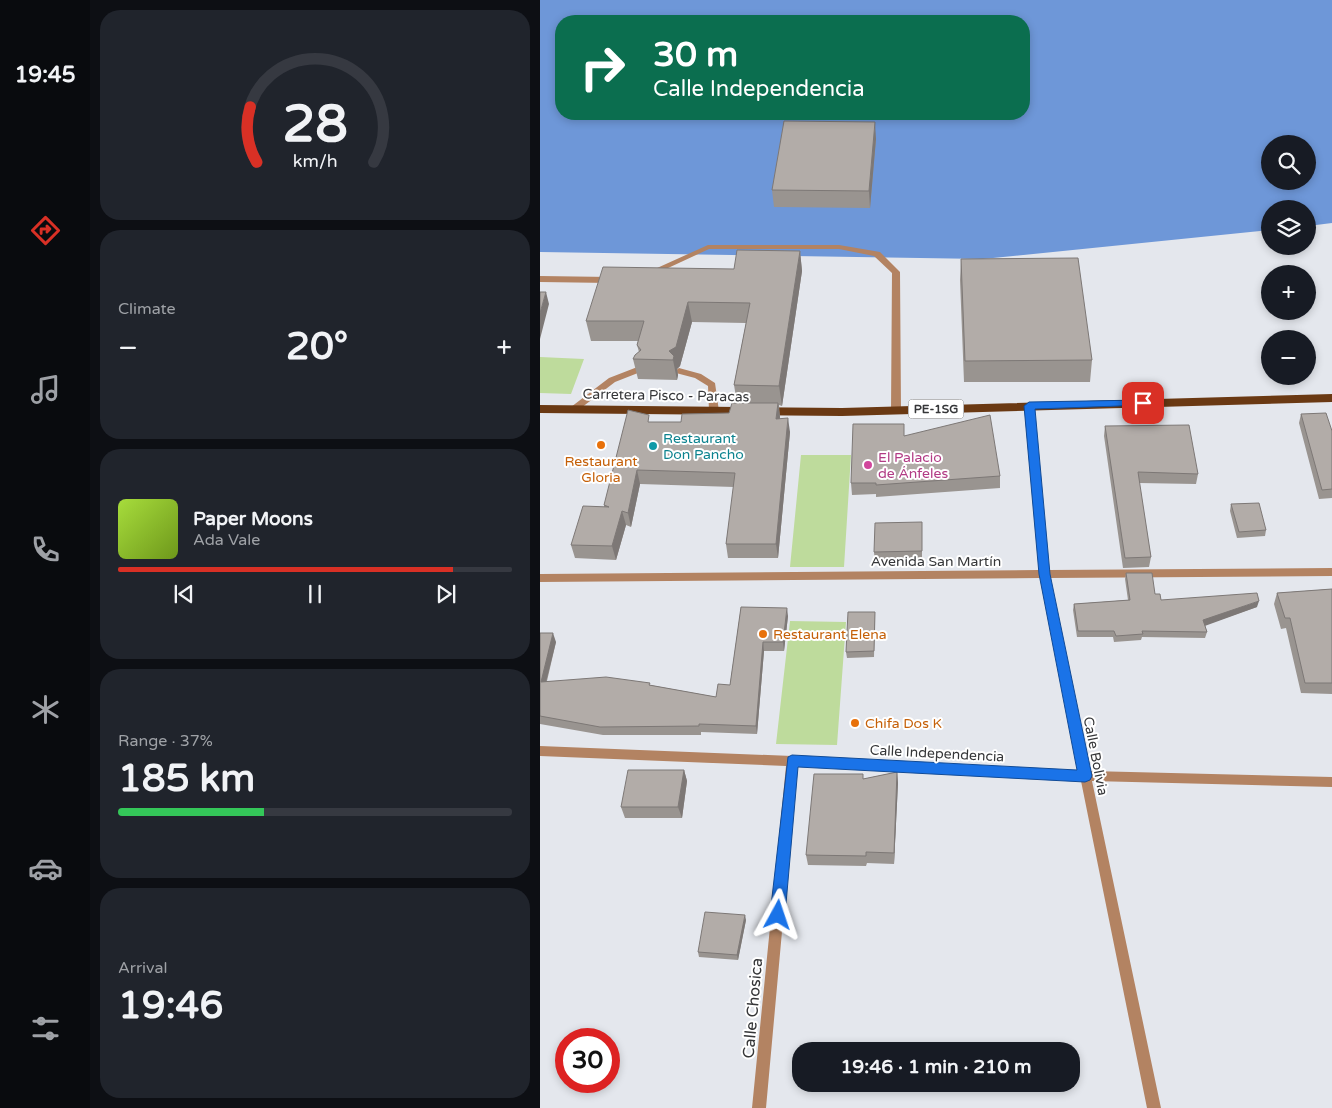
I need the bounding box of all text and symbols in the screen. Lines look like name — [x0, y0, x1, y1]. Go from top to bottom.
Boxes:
text: 30 m — [653, 34, 738, 76]
icon: right — [570, 35, 635, 100]
text: 19:45 — [15, 62, 75, 88]
text: Calle Independencia — [653, 76, 865, 102]
text: 28 — [282, 93, 348, 156]
map controls — [1261, 135, 1316, 385]
button: search — [1261, 135, 1316, 190]
text: km/h — [293, 151, 337, 172]
button: layers — [1261, 200, 1316, 255]
icon: directions — [28, 213, 63, 248]
button: + — [1261, 265, 1316, 320]
text: Climate — [118, 299, 176, 319]
text: 20° — [286, 324, 348, 370]
button: − — [1261, 330, 1316, 385]
text: − — [118, 331, 138, 365]
text: + — [496, 331, 512, 365]
icon: music — [28, 372, 63, 407]
pin — [1122, 382, 1164, 424]
street label: Carretera Pisco - Paracas — [583, 386, 750, 405]
icon: arrive — [1129, 389, 1157, 417]
road number: PE-1SG — [908, 399, 964, 418]
place label: Restaurant Don Pancho — [663, 430, 744, 463]
marker: Restaurant Gloria — [595, 439, 607, 451]
marker: Restaurant Don Pancho — [647, 440, 659, 452]
place label: El Palacio de Ánfeles — [878, 449, 948, 482]
place label: Restaurant Gloria — [564, 453, 638, 486]
marker: El Palacio de Ánfeles — [862, 459, 874, 471]
text: Paper Moons — [193, 508, 313, 530]
text: Ada Vale — [193, 530, 260, 550]
icon: phone — [28, 532, 63, 567]
street label: Avenida San Martín — [871, 553, 1001, 570]
icon: previous — [170, 580, 198, 608]
icon: pause — [301, 580, 329, 608]
icon: next — [432, 580, 460, 608]
place label: Restaurant Elena — [773, 626, 887, 643]
marker: Restaurant Elena — [757, 628, 769, 640]
icon: climate — [28, 692, 63, 727]
place label: Chifa Dos K — [865, 715, 942, 732]
street label: Calle Bolivia — [1080, 715, 1111, 797]
marker: Chifa Dos K — [849, 717, 861, 729]
text: Range · 37% — [118, 731, 213, 751]
street label: Calle Independencia — [869, 741, 1005, 766]
text: 185 km — [118, 756, 255, 802]
icon: car — [28, 851, 63, 886]
position arrow — [751, 888, 803, 940]
street label: Calle Chosica — [739, 957, 767, 1059]
text: Arrival — [118, 958, 167, 978]
text: 19:46 — [118, 983, 223, 1029]
icon: filters — [28, 1011, 63, 1046]
speed limit sign: 30 — [555, 1028, 620, 1093]
text: 19:46 · 1 min · 210 m — [840, 1056, 1032, 1078]

